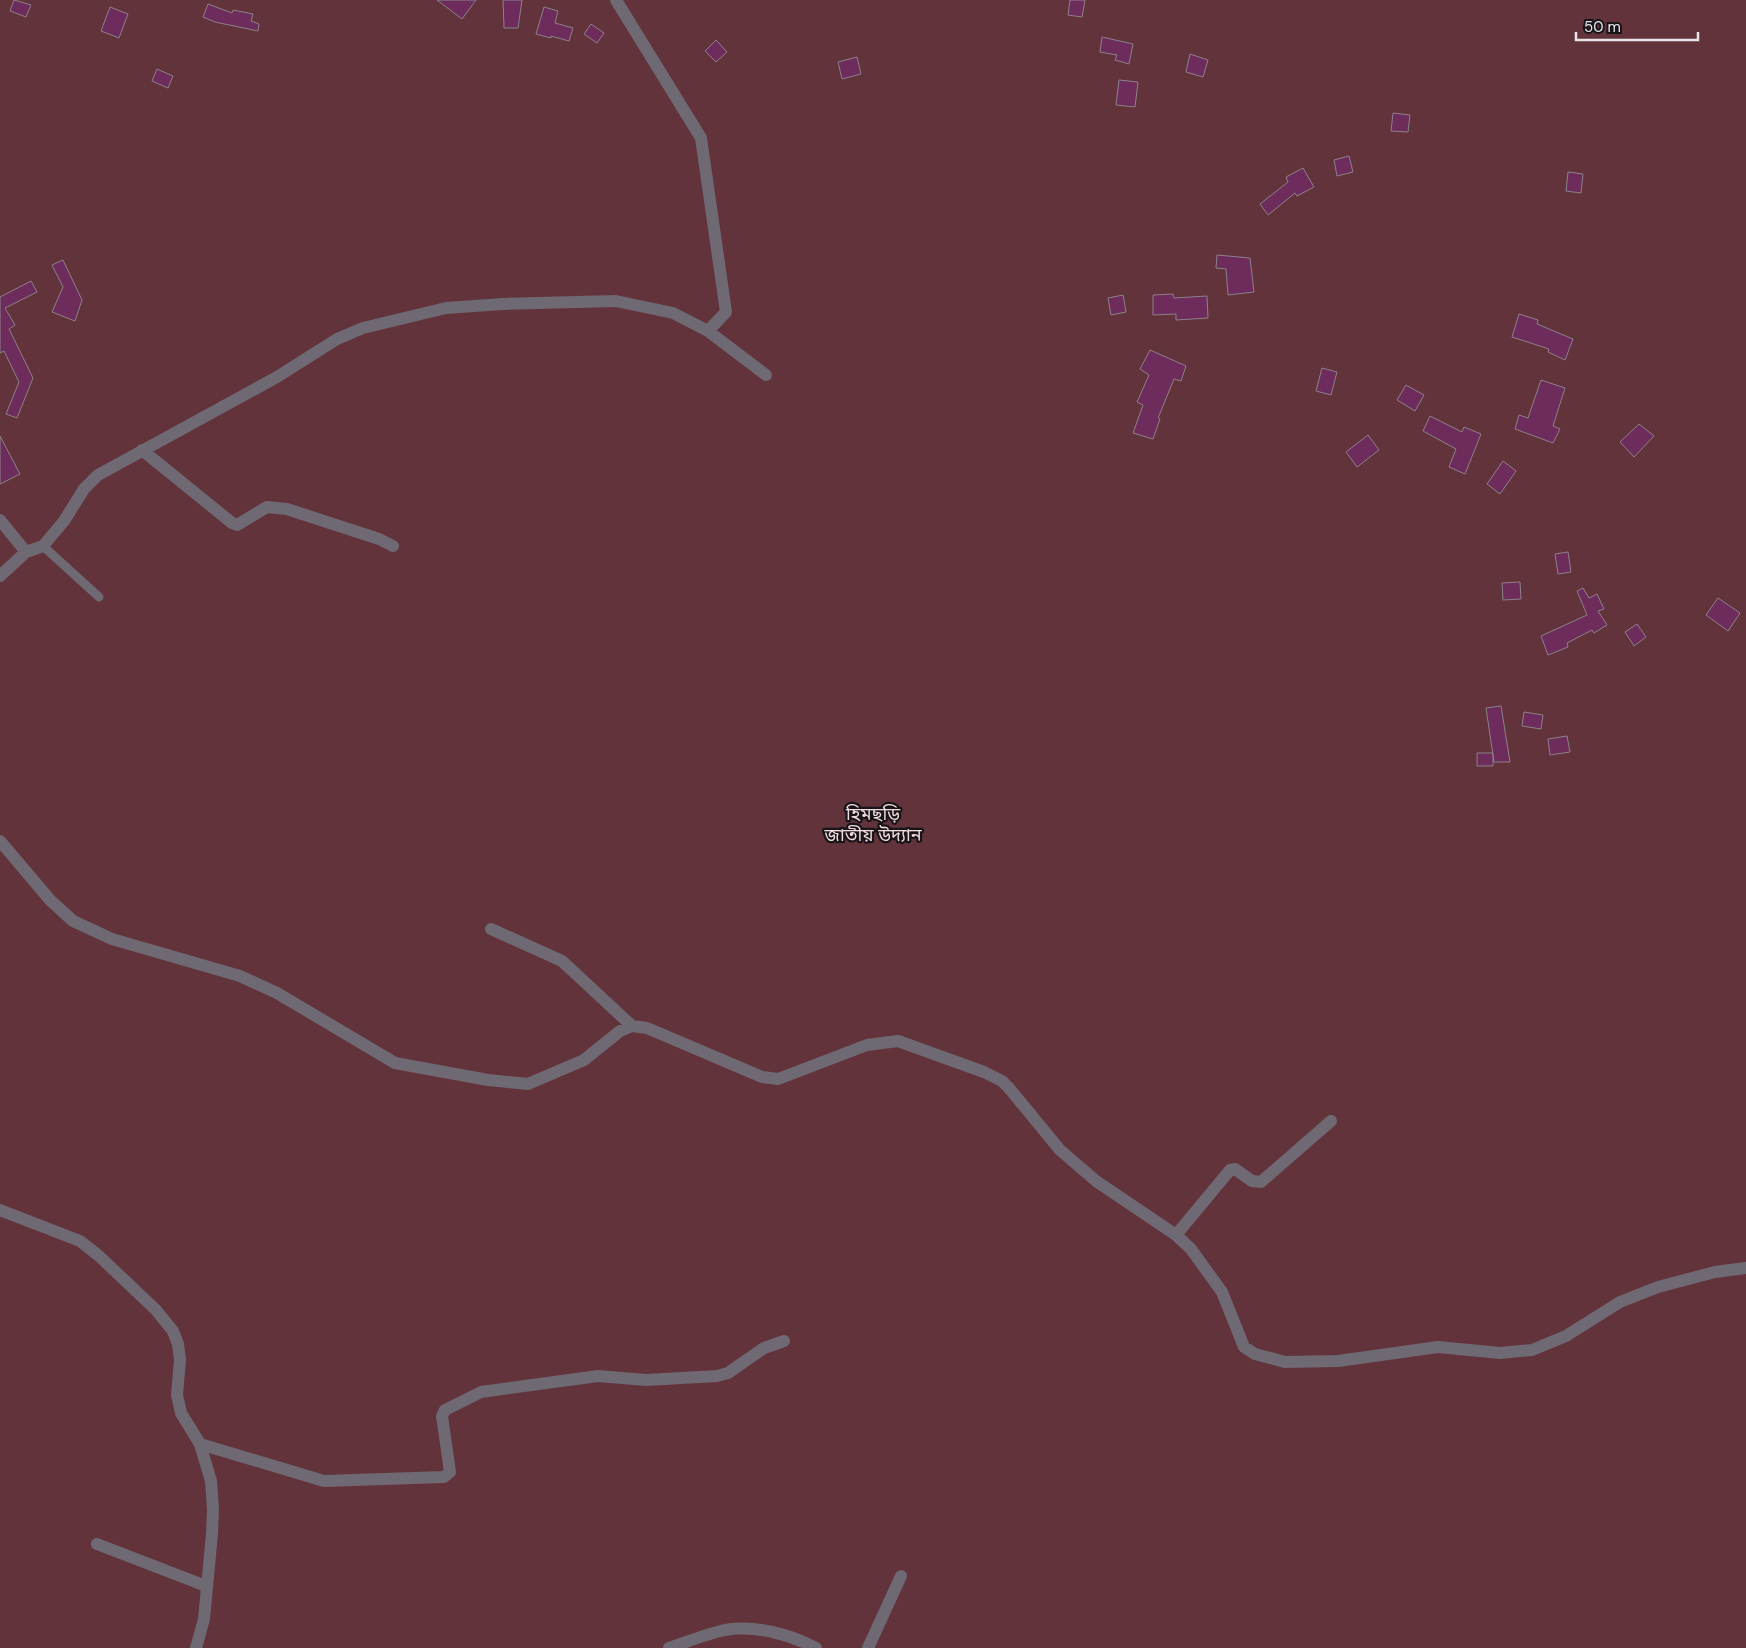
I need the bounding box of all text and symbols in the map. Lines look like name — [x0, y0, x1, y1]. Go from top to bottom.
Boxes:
scale bar — [1576, 10, 1698, 42]
text: 50 m — [1584, 17, 1621, 37]
park label: হিমছড়ি জাতীয় উদ্যান — [823, 802, 923, 847]

